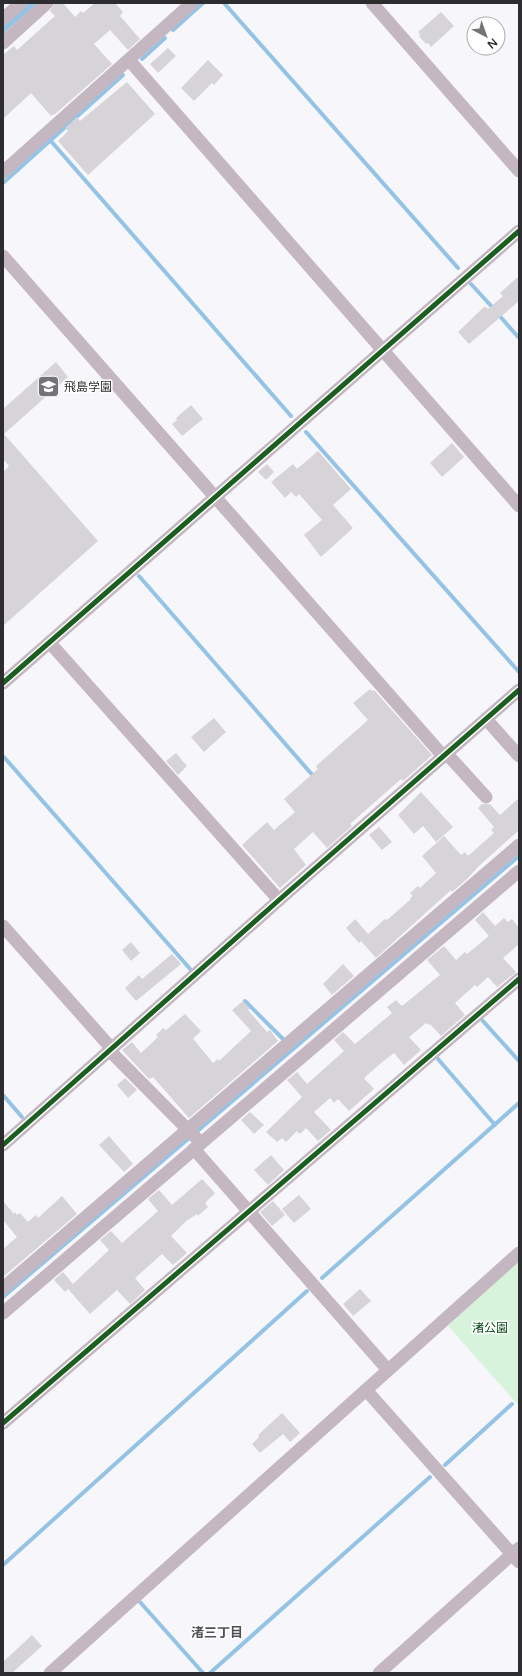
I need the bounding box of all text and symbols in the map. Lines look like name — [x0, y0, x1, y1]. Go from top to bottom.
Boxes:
north arrow — [466, 16, 506, 56]
text: N — [485, 35, 500, 51]
school or university icon: 飛島学園 — [36, 374, 62, 400]
place label: 飛島学園 — [64, 380, 112, 394]
park label: 渚公園 — [472, 1321, 508, 1335]
district label: 渚三丁目 — [191, 1625, 243, 1641]

